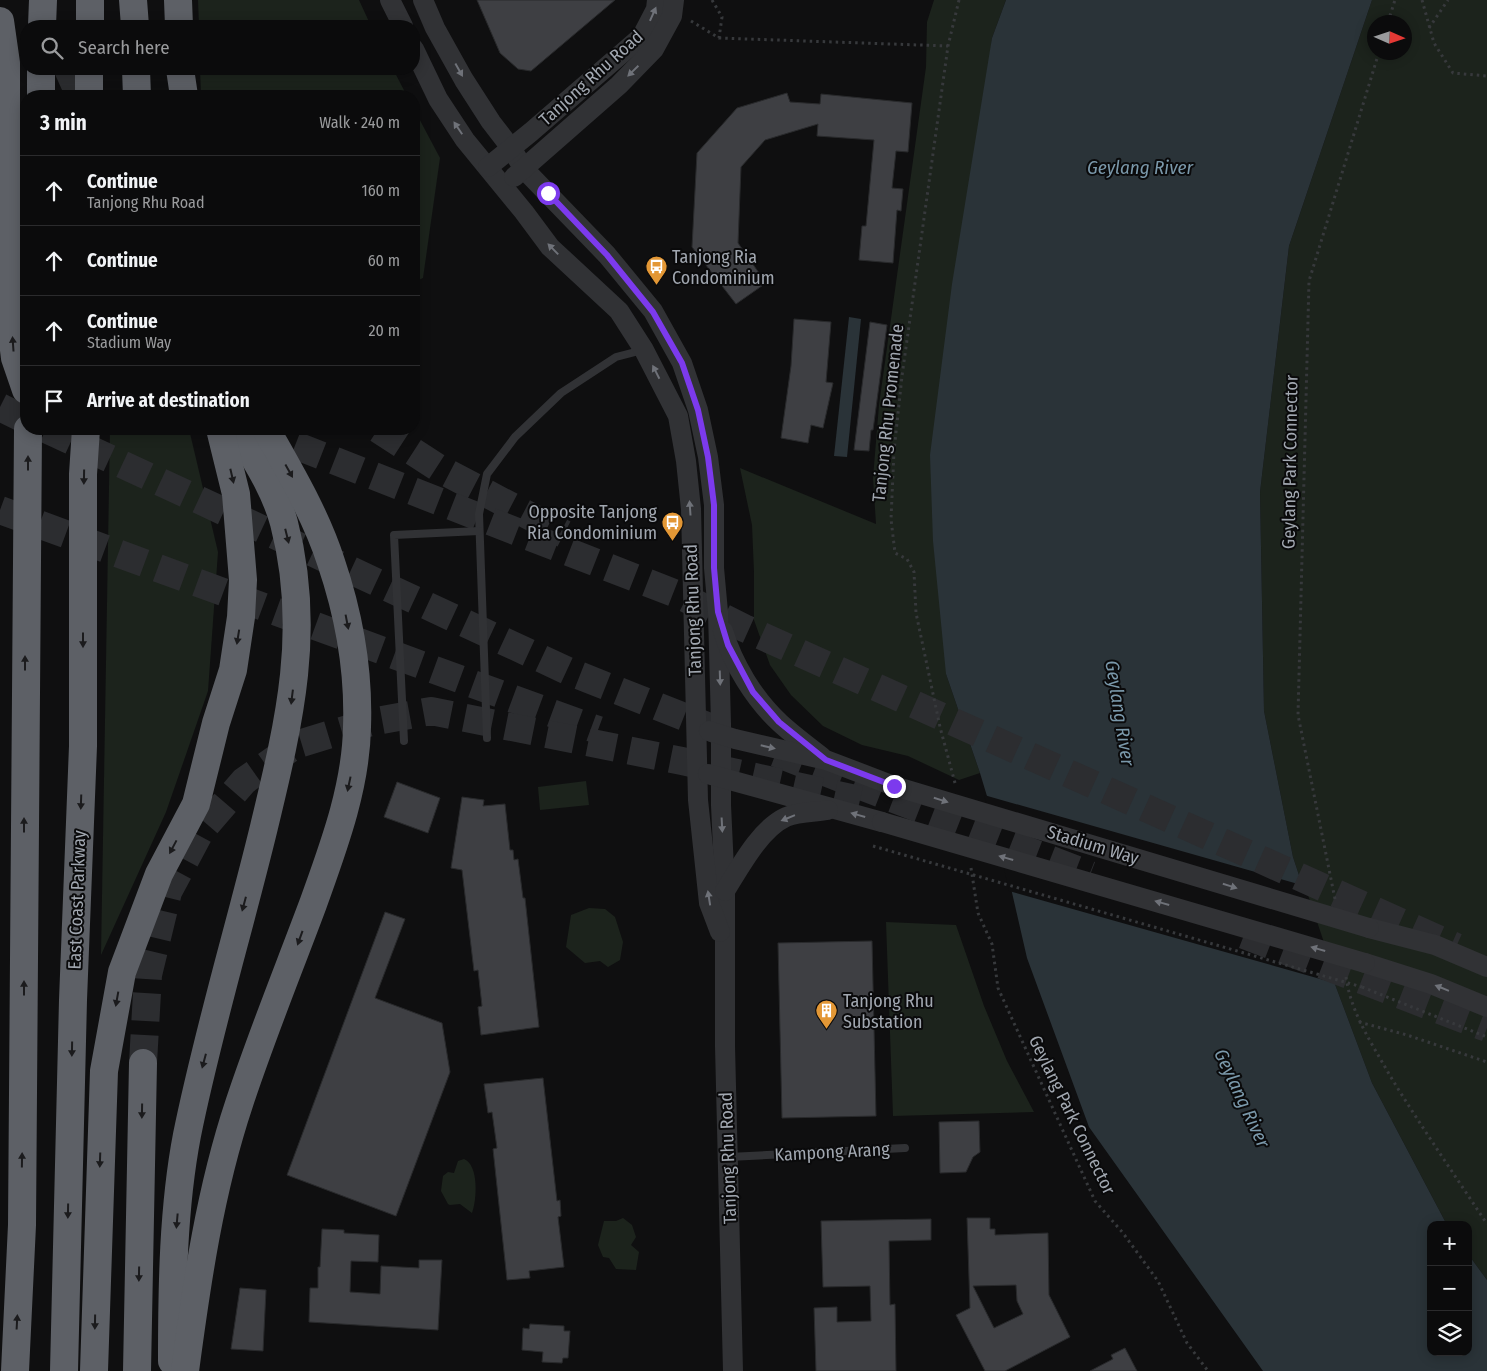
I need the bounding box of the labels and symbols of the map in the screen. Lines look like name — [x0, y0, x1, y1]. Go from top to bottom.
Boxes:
one-way arrow — [649, 6, 657, 21]
north arrow — [1367, 15, 1412, 60]
street label: Tanjong Rhu Road — [535, 26, 647, 130]
one-way arrow — [455, 63, 463, 78]
one-way arrow — [627, 65, 639, 77]
one-way arrow — [453, 122, 462, 135]
water label: Geylang River — [1087, 156, 1195, 179]
route start — [537, 182, 560, 205]
one-way arrow — [547, 243, 559, 255]
place label: Tanjong Ria Condominium — [672, 246, 775, 289]
bus stop icon: Tanjong Ria Condominium — [644, 255, 668, 286]
street label: Tanjong Rhu Promenade — [868, 323, 908, 503]
one-way arrow — [9, 335, 17, 351]
one-way arrow — [651, 365, 660, 380]
street label: Geylang Park Connector — [1277, 374, 1303, 549]
one-way arrow — [24, 454, 32, 470]
one-way arrow — [285, 465, 294, 478]
one-way arrow — [228, 469, 236, 484]
one-way arrow — [79, 470, 87, 486]
one-way arrow — [686, 500, 694, 516]
place label: Opposite Tanjong Ria Condominium — [527, 501, 658, 544]
bus stop icon: Opposite Tanjong Ria Condominium — [661, 510, 685, 541]
one-way arrow — [283, 528, 291, 543]
street label: Tanjong Rhu Road — [680, 544, 706, 676]
one-way arrow — [344, 615, 352, 631]
one-way arrow — [234, 630, 242, 646]
one-way arrow — [79, 632, 87, 648]
one-way arrow — [21, 655, 29, 671]
water label: Geylang River — [1100, 659, 1140, 769]
one-way arrow — [716, 670, 724, 686]
one-way arrow — [288, 689, 296, 705]
one-way arrow — [760, 743, 775, 751]
route end — [883, 775, 906, 798]
one-way arrow — [345, 776, 353, 792]
one-way arrow — [76, 795, 84, 811]
one-way arrow — [933, 796, 948, 804]
one-way arrow — [851, 811, 866, 819]
one-way arrow — [780, 814, 795, 822]
one-way arrow — [20, 817, 28, 833]
one-way arrow — [718, 817, 726, 833]
street label: Stadium Way — [1045, 821, 1141, 869]
street label: East Coast Parkway — [64, 830, 90, 970]
one-way arrow — [169, 840, 177, 854]
one-way arrow — [999, 853, 1014, 861]
one-way arrow — [1223, 883, 1238, 891]
one-way arrow — [705, 889, 713, 905]
one-way arrow — [240, 897, 248, 912]
one-way arrow — [1155, 899, 1170, 907]
one-way arrow — [296, 931, 304, 946]
one-way arrow — [1311, 945, 1326, 953]
one-way arrow — [20, 980, 28, 996]
one-way arrow — [1435, 984, 1449, 992]
place label: Tanjong Rhu Substation — [843, 990, 934, 1033]
one-way arrow — [113, 991, 121, 1006]
building icon: Tanjong Rhu Substation — [815, 999, 839, 1030]
street label: Geylang Park Connector — [1024, 1032, 1120, 1199]
one-way arrow — [67, 1041, 75, 1057]
water label: Geylang River — [1209, 1045, 1275, 1152]
one-way arrow — [199, 1054, 207, 1069]
street label: Tanjong Rhu Road — [715, 1092, 741, 1224]
one-way arrow — [138, 1104, 146, 1120]
street label: Kampong Arang — [774, 1138, 891, 1166]
one-way arrow — [18, 1152, 26, 1168]
one-way arrow — [96, 1152, 104, 1168]
one-way arrow — [63, 1204, 71, 1220]
one-way arrow — [173, 1214, 181, 1230]
one-way arrow — [135, 1266, 143, 1282]
one-way arrow — [13, 1314, 21, 1330]
one-way arrow — [91, 1314, 99, 1330]

